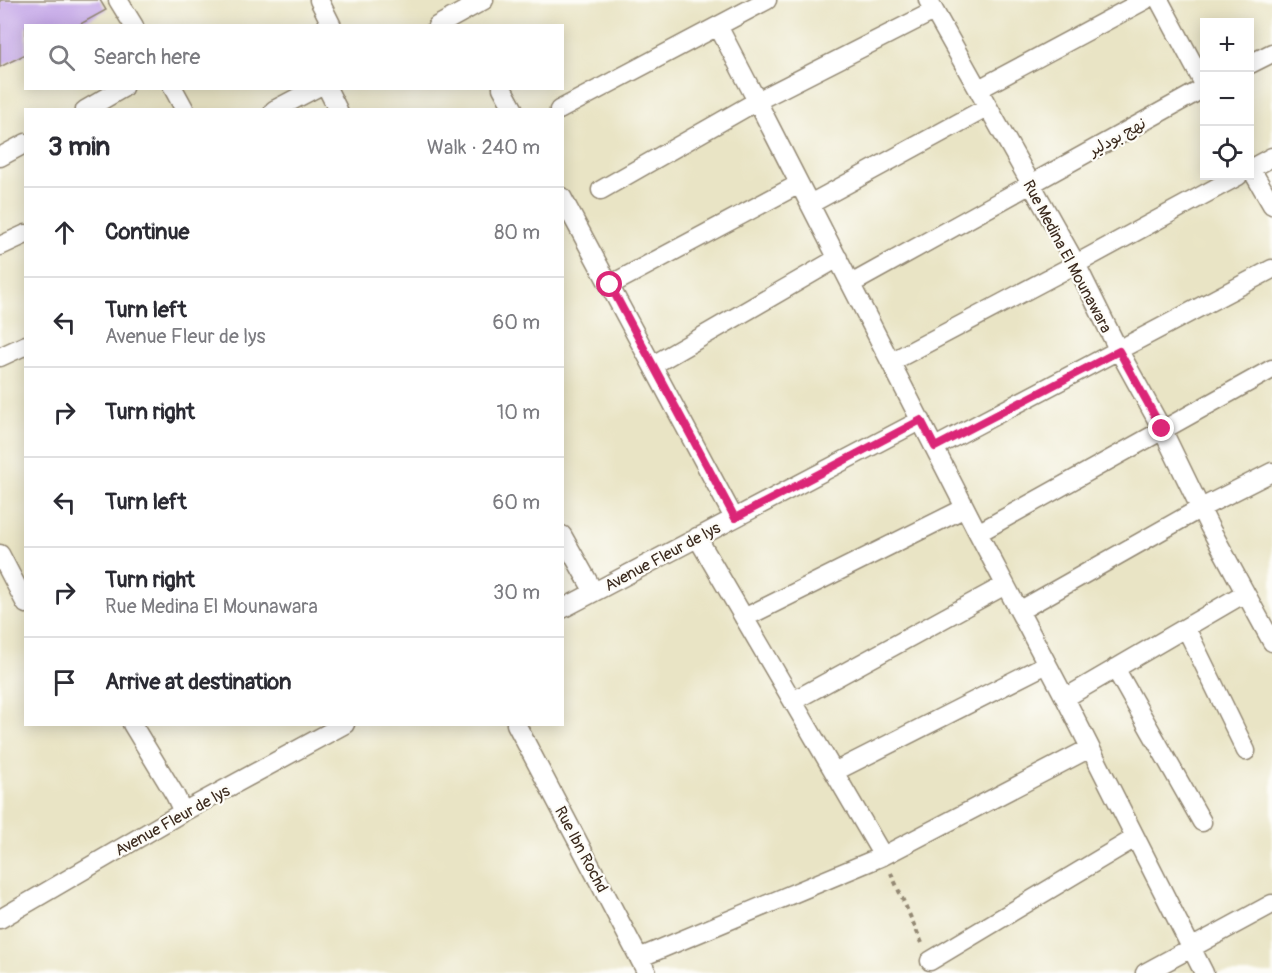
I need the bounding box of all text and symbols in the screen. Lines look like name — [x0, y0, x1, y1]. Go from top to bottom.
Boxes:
map controls — [1200, 18, 1254, 180]
button: + — [1200, 18, 1254, 72]
search box — [24, 24, 564, 90]
icon: search — [45, 41, 78, 74]
text: Search here — [93, 43, 200, 71]
button: − — [1200, 72, 1254, 126]
street label: نهج بودلير — [1084, 113, 1149, 162]
button: locate — [1200, 126, 1254, 180]
text: 3 min — [48, 131, 110, 163]
text: Walk · 240 m — [427, 135, 540, 160]
street label: Rue Medina El Mounawara — [1018, 177, 1116, 336]
icon: ahead — [48, 216, 81, 249]
text: Continue — [105, 218, 189, 246]
text: 80 m — [494, 220, 540, 245]
route start — [596, 271, 622, 297]
text: Turn left — [105, 296, 187, 324]
icon: left — [48, 306, 81, 339]
text: 60 m — [493, 310, 540, 335]
text: Avenue Fleur de lys — [105, 324, 265, 349]
icon: right — [48, 396, 81, 429]
text: Turn right — [105, 398, 195, 426]
text: 10 m — [496, 400, 540, 425]
route end — [1148, 415, 1174, 441]
icon: left — [48, 486, 81, 519]
text: Turn left — [105, 488, 187, 516]
text: 60 m — [493, 490, 540, 515]
street label: Avenue Fleur de lys — [601, 518, 724, 596]
text: Turn right — [105, 566, 195, 594]
icon: right — [48, 576, 81, 609]
text: 30 m — [493, 580, 540, 605]
text: Rue Medina El Mounawara — [105, 594, 318, 619]
icon: arrive — [48, 666, 81, 699]
text: Arrive at destination — [105, 668, 291, 696]
street label: Avenue Fleur de lys — [111, 781, 233, 861]
street label: Rue Ibn Rochd — [550, 803, 612, 896]

